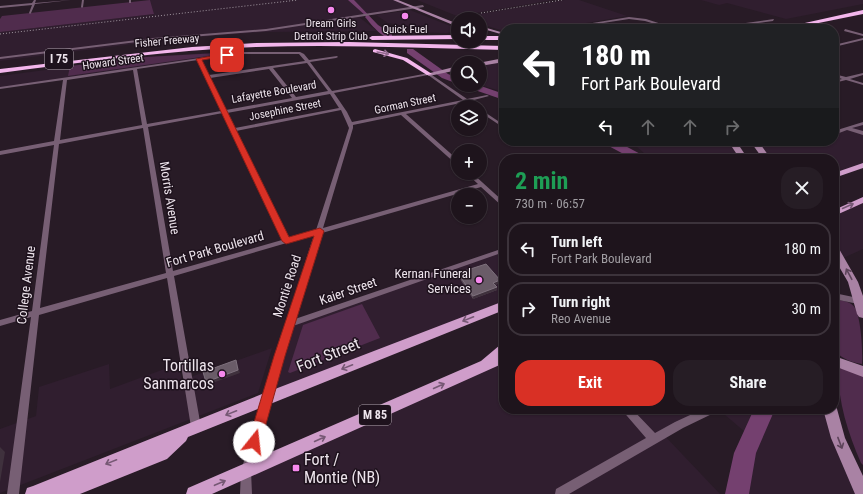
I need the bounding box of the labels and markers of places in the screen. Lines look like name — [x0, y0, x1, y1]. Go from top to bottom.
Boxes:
marker: Dream Girls Detroit Strip Club — [326, 5, 336, 15]
marker: Quick Fuel — [400, 11, 410, 21]
place label: Dream Girls Detroit Strip Club — [294, 17, 368, 43]
place label: Quick Fuel — [382, 23, 428, 36]
pin — [210, 38, 244, 72]
place label: Kernan Funeral Services — [395, 266, 471, 296]
marker: Kernan Funeral Services — [474, 275, 484, 285]
place label: Tortillas Sanmarcos — [143, 356, 214, 393]
marker: Tortillas Sanmarcos — [217, 369, 227, 379]
place label: Fort / Montie (NB) — [304, 450, 380, 487]
marker: Fort / Montie (NB) — [291, 463, 301, 473]

